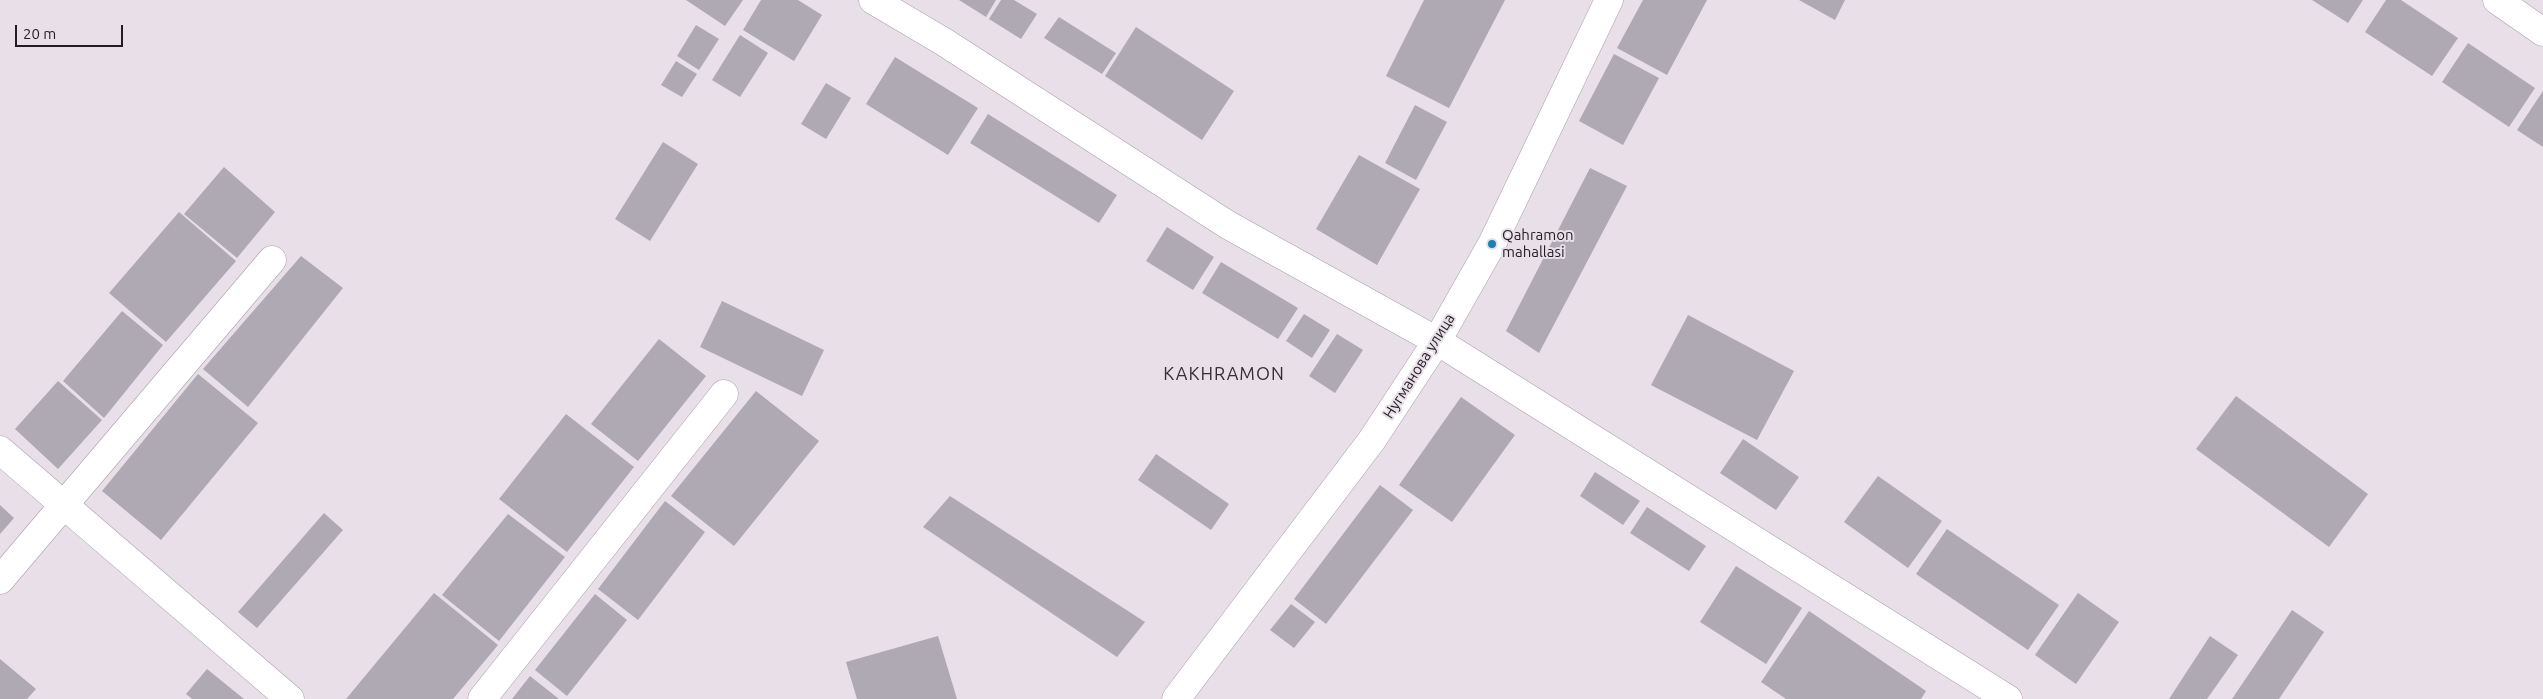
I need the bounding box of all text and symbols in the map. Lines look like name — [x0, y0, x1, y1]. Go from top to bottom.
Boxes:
scale bar — [18, 15, 125, 47]
text: 20 m — [23, 25, 56, 42]
place label: Qahramon mahallasi — [1502, 226, 1574, 261]
marker: Qahramon mahallasi — [1486, 238, 1498, 250]
street label: Нугманова улица — [1379, 310, 1459, 422]
district label: KAKHRAMON — [1162, 363, 1286, 385]

